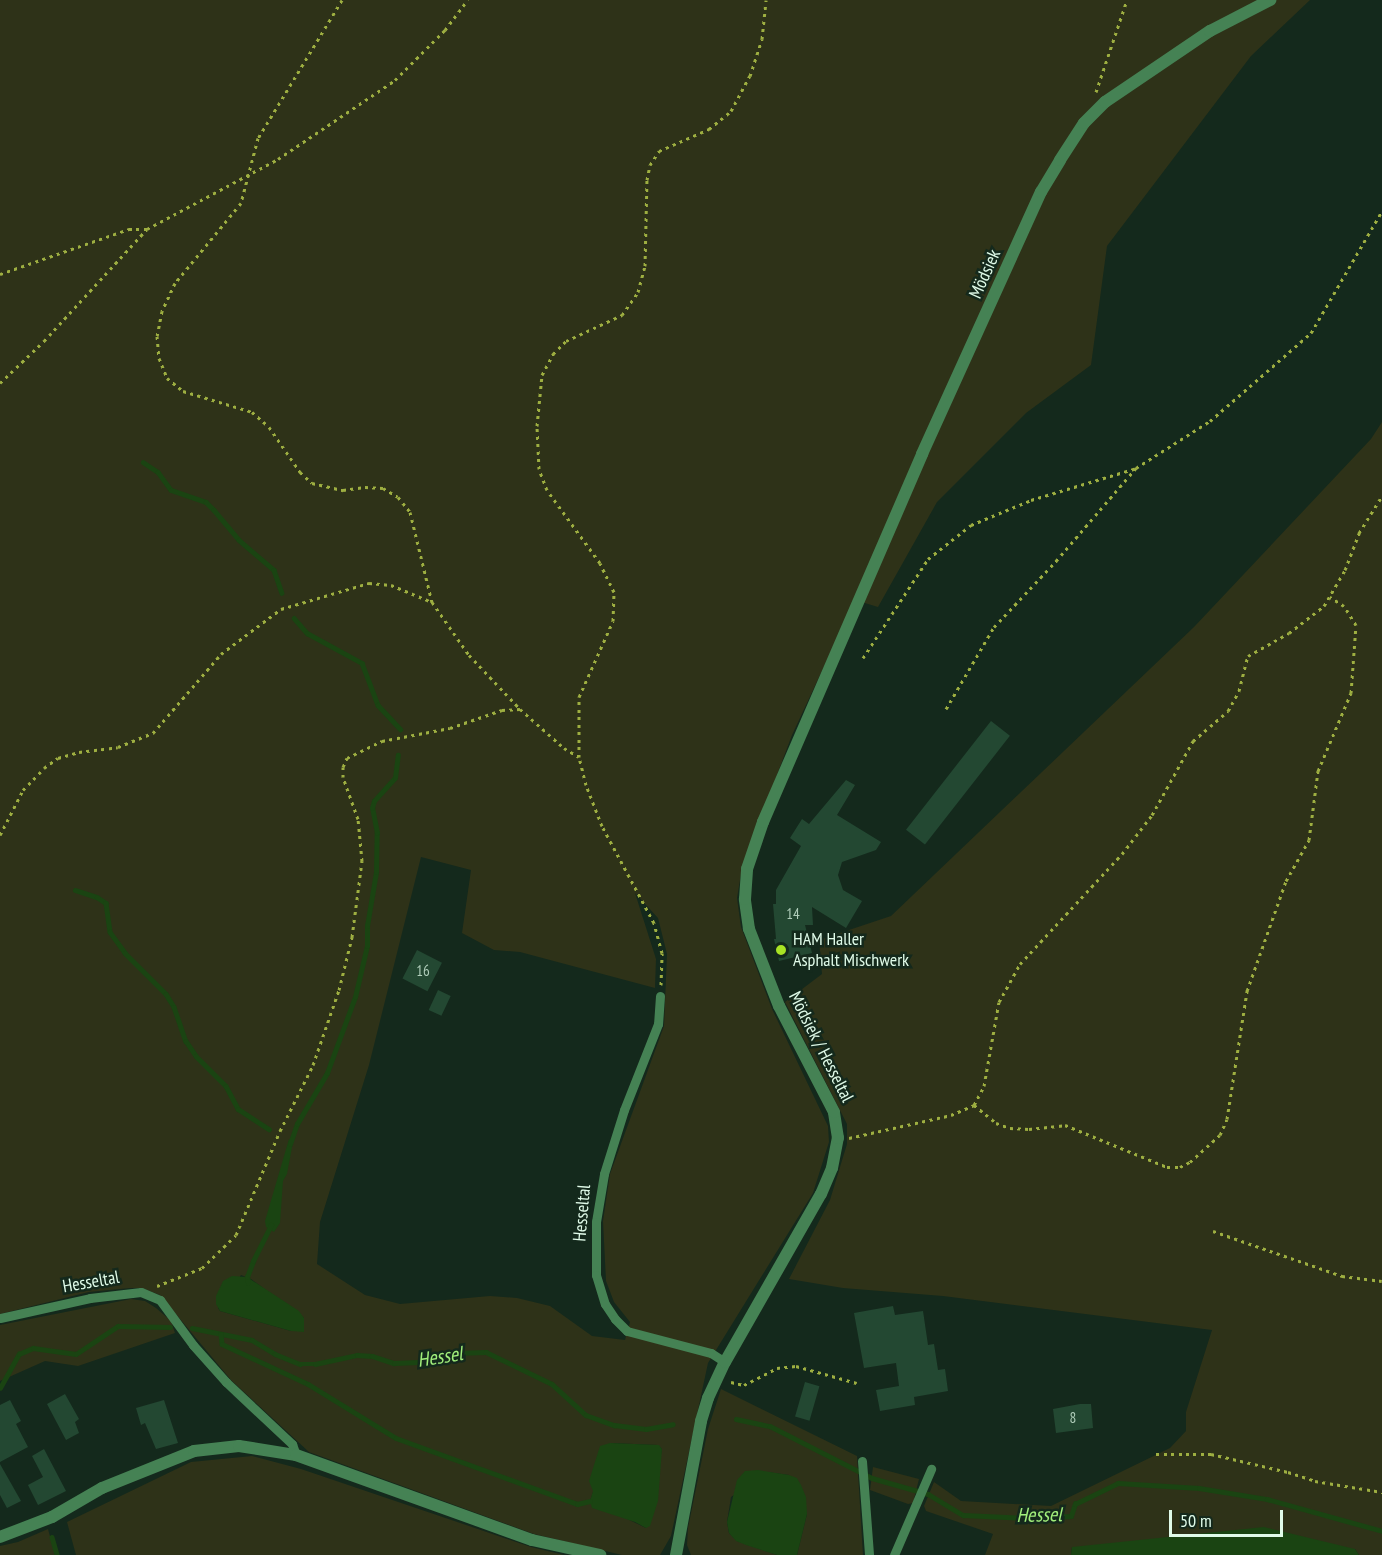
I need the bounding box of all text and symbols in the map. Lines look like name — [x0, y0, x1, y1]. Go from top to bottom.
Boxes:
street label: Mödsiek — [965, 246, 1005, 302]
house number: 14 — [786, 905, 800, 923]
place label: HAM Haller Asphalt Mischwerk — [793, 929, 909, 972]
marker: HAM Haller Asphalt Mischwerk — [774, 943, 788, 957]
house number: 16 — [416, 962, 430, 980]
street label: Mödsiek / Hesseltal — [784, 988, 858, 1106]
street label: Hesseltal — [569, 1184, 595, 1242]
street label: Hesseltal — [61, 1266, 121, 1298]
water label: Hessel — [416, 1342, 464, 1372]
house number: 8 — [1070, 1409, 1076, 1427]
scale bar — [1172, 1498, 1286, 1536]
water label: Hessel — [1016, 1503, 1062, 1527]
text: 50 m — [1180, 1509, 1212, 1532]

